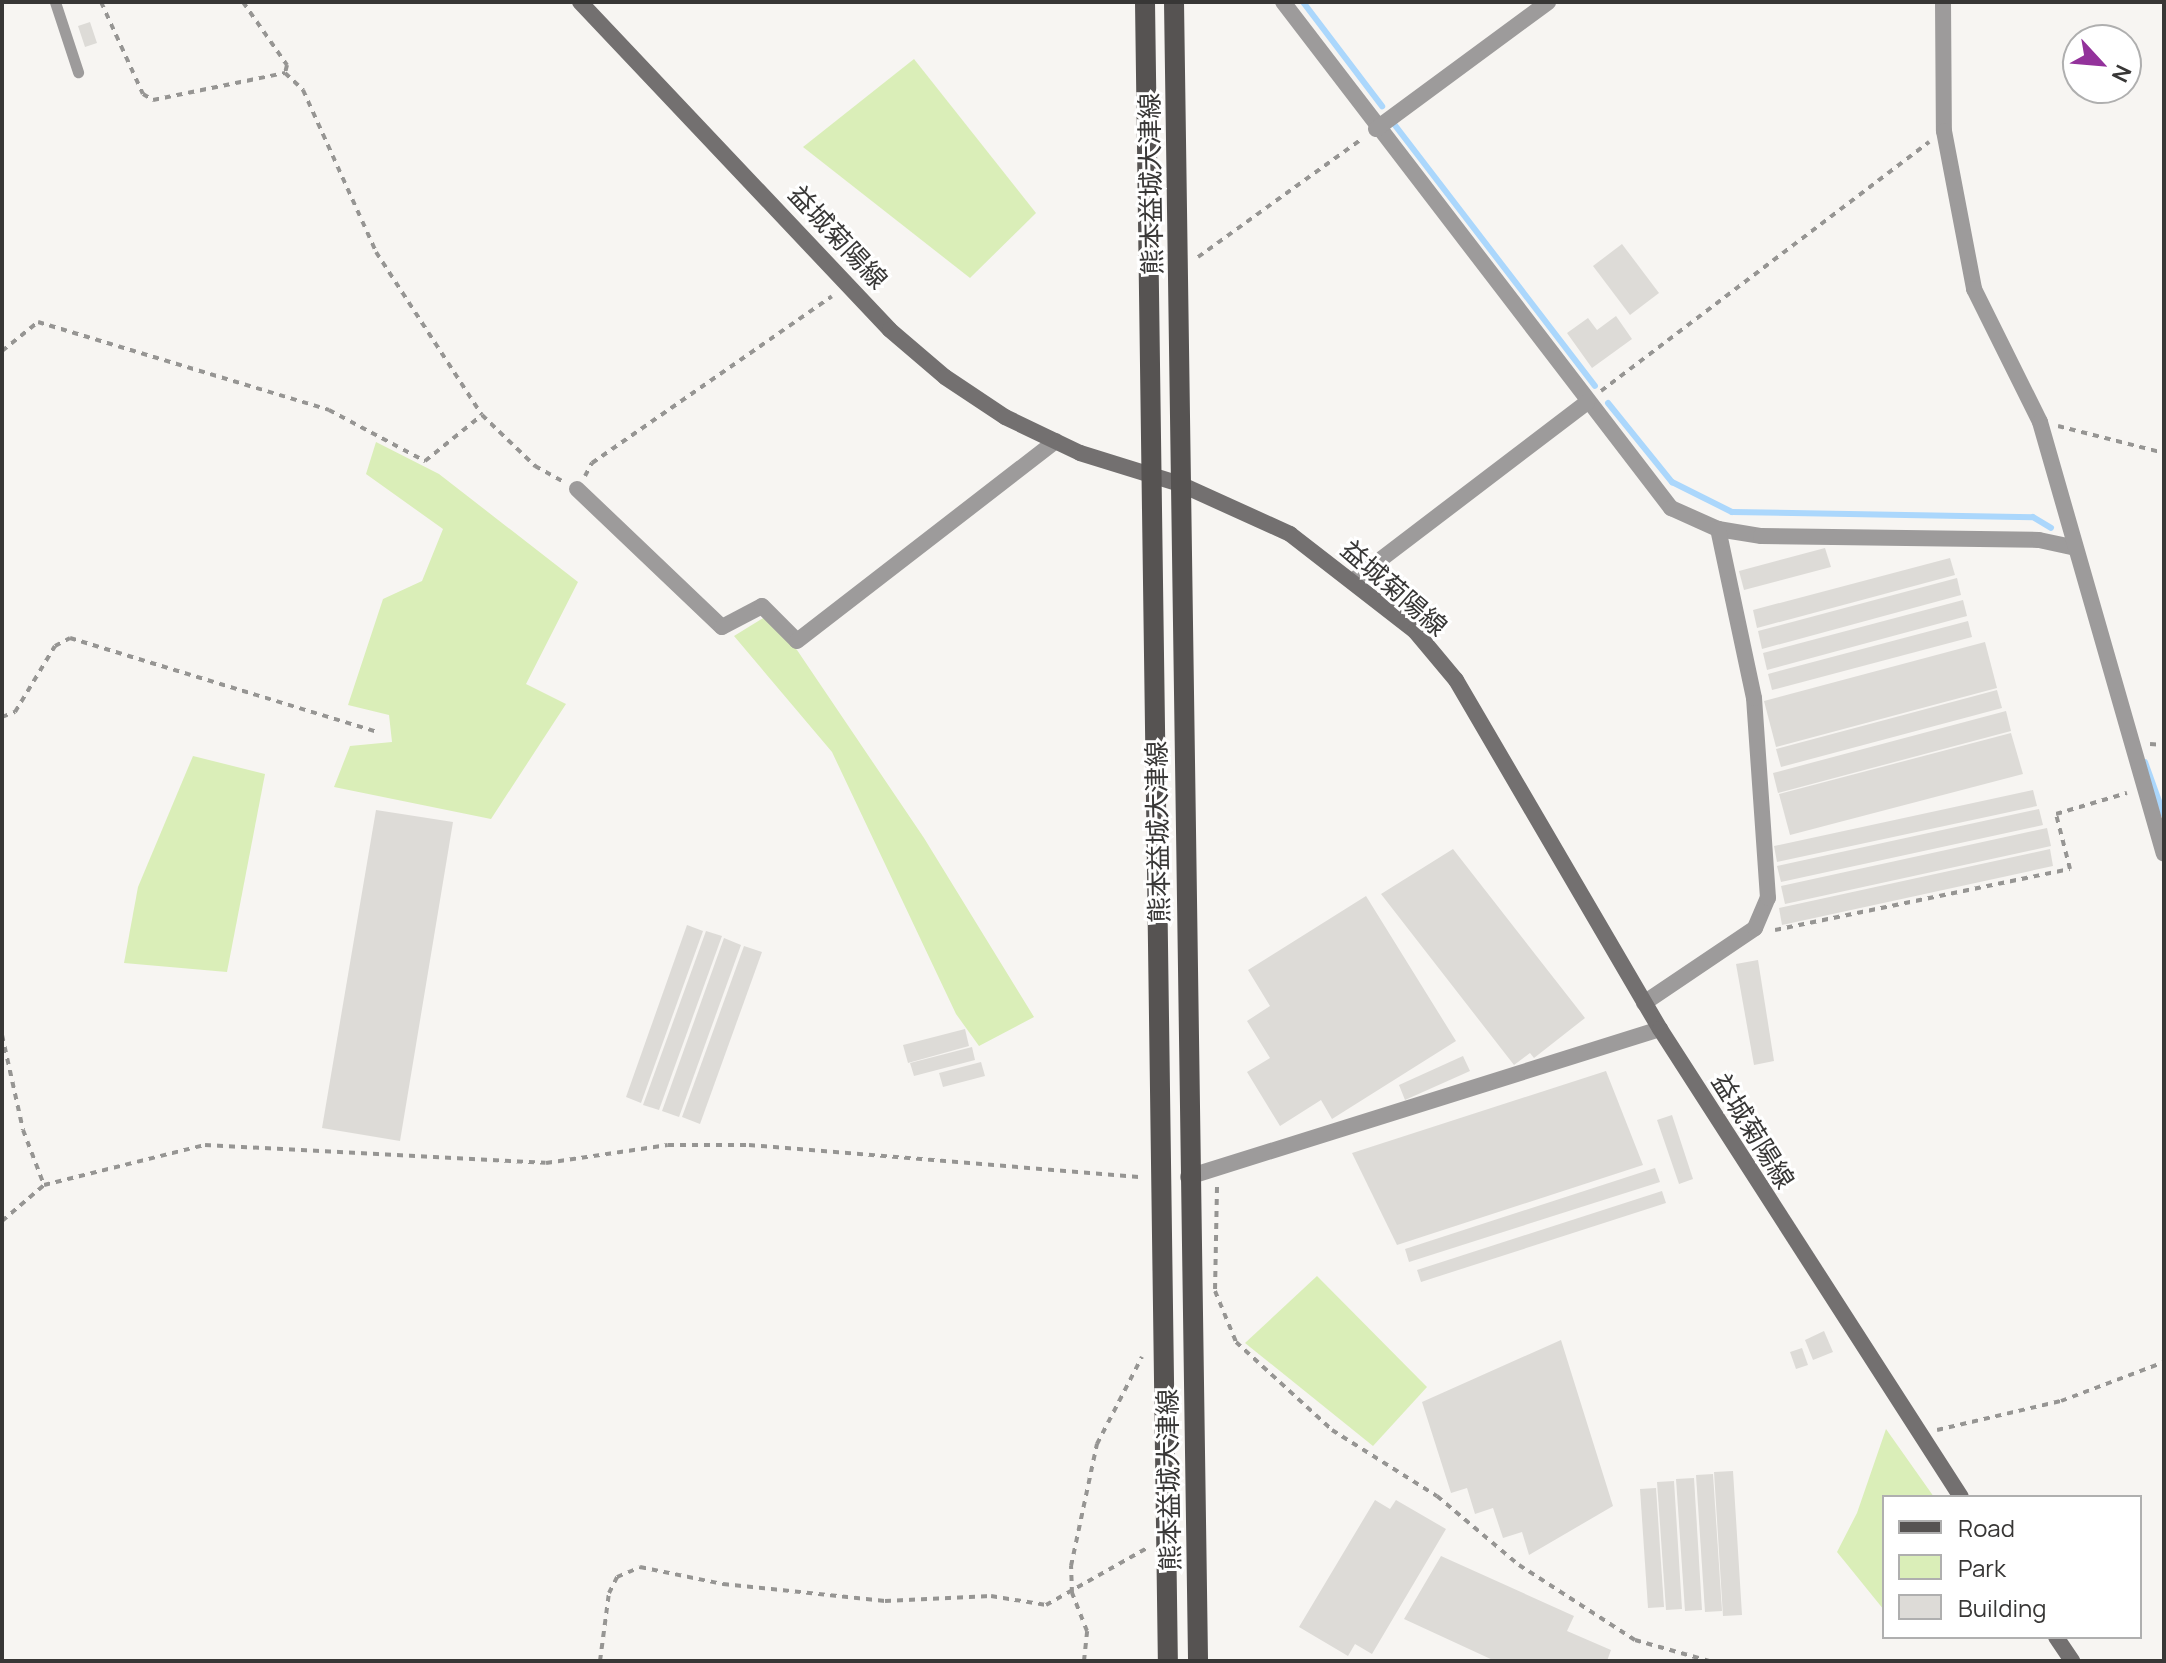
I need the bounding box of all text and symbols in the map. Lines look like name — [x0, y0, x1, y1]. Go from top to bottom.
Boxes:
north arrow — [2062, 24, 2142, 104]
text: N — [2105, 60, 2139, 87]
street label: 熊本益城大津線 — [1134, 93, 1168, 275]
street label: 益城菊陽線 — [782, 179, 894, 295]
street label: 益城菊陽線 — [1335, 534, 1453, 642]
street label: 熊本益城大津線 — [1141, 741, 1175, 923]
street label: 益城菊陽線 — [1705, 1068, 1801, 1194]
street label: 熊本益城大津線 — [1152, 1389, 1186, 1571]
legend — [1882, 1495, 2142, 1639]
text: Road — [1958, 1511, 2015, 1544]
text: Park — [1958, 1551, 2006, 1584]
text: Building — [1958, 1591, 2046, 1624]

